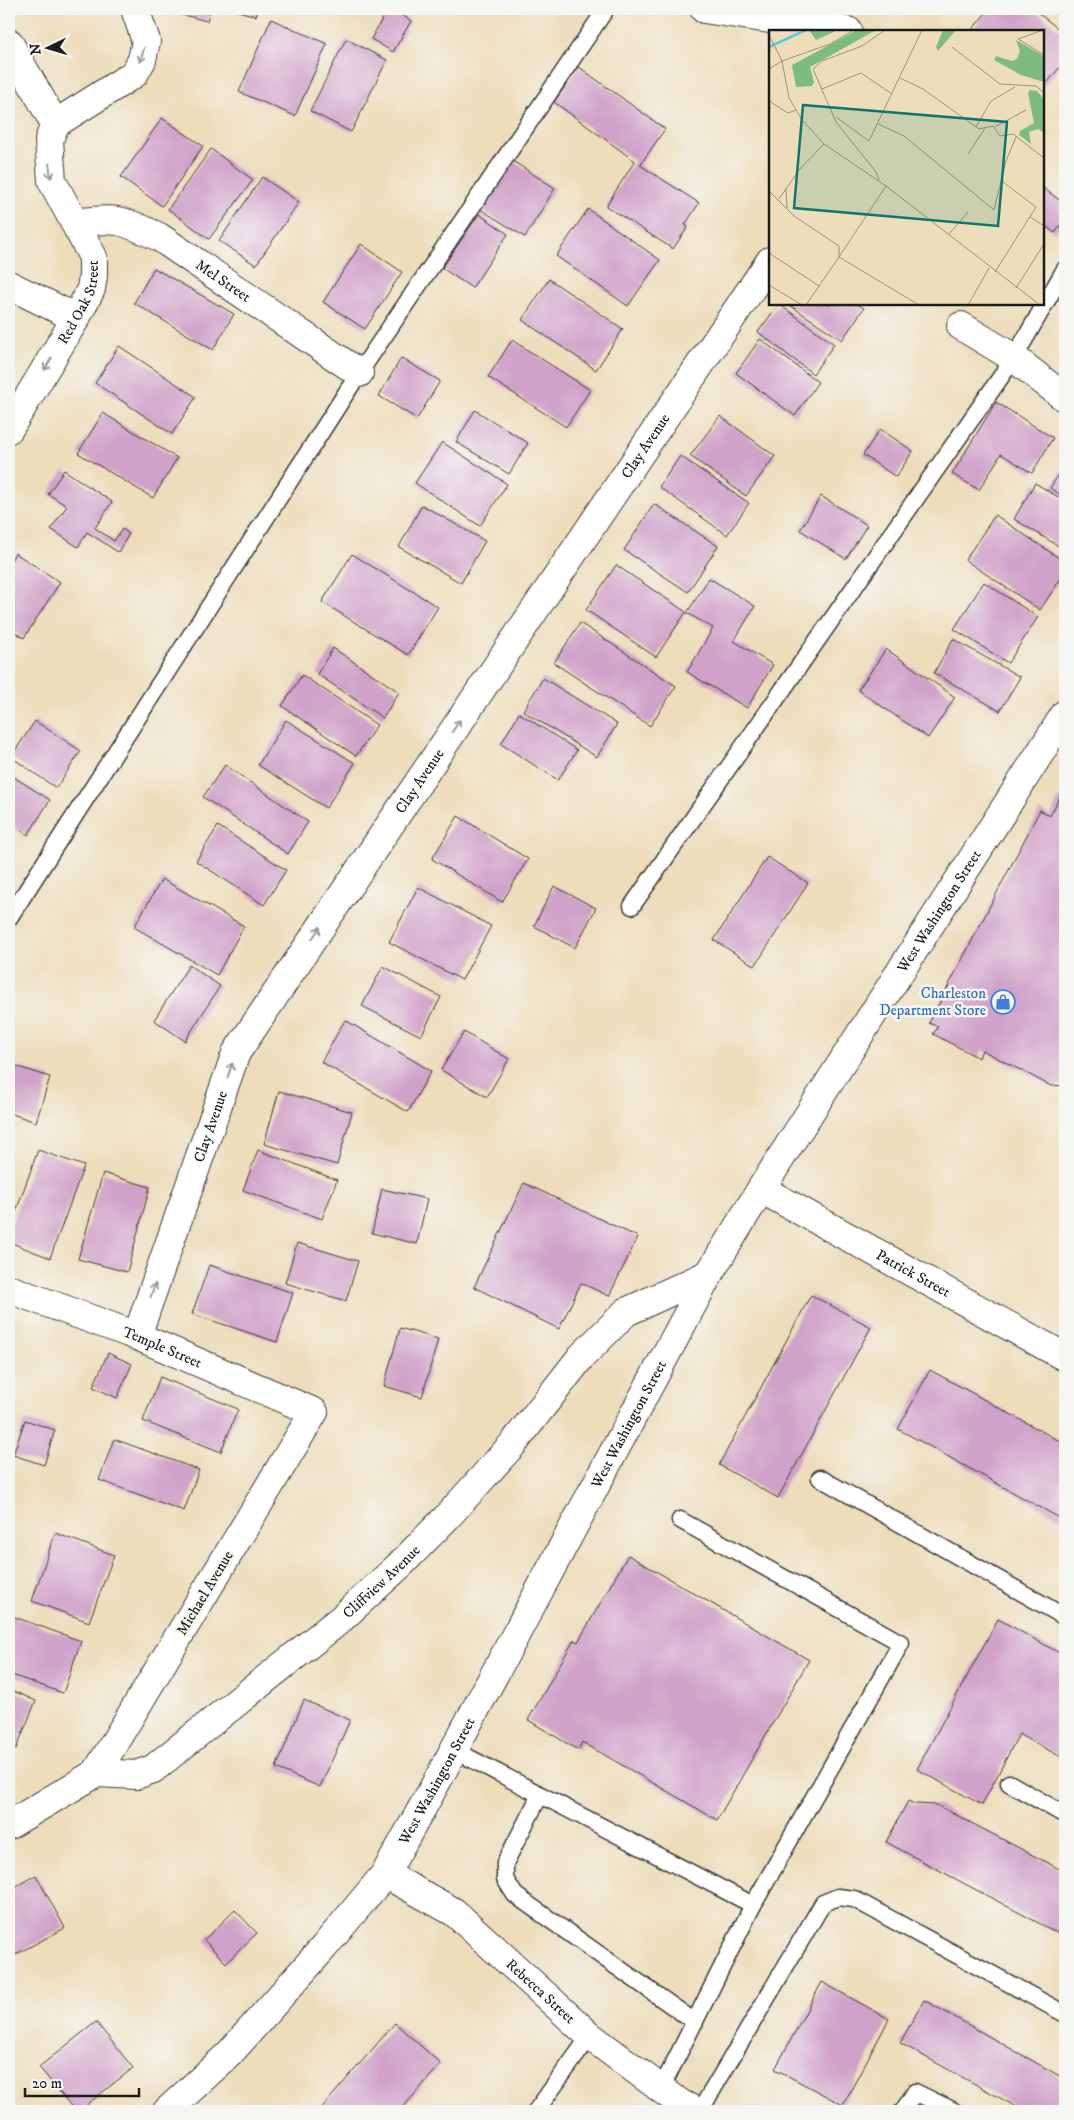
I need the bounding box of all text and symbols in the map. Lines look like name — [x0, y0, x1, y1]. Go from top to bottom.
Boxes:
north arrow — [22, 22, 72, 72]
inset map — [769, 30, 1044, 305]
text: N — [27, 42, 46, 56]
one-way arrow — [137, 47, 147, 63]
one-way arrow — [45, 163, 55, 179]
street label: Mel Street — [192, 255, 255, 306]
street label: Red Oak Street — [53, 260, 103, 347]
one-way arrow — [43, 356, 53, 370]
street label: Clay Avenue — [617, 410, 674, 482]
one-way arrow — [451, 719, 461, 733]
street label: Clay Avenue — [391, 745, 448, 817]
street label: West Washington Street — [892, 846, 985, 977]
one-way arrow — [311, 927, 321, 941]
place label: Charleston Department Store — [879, 984, 986, 1020]
shop icon: Charleston Department Store — [990, 989, 1016, 1015]
one-way arrow — [226, 1063, 235, 1078]
street label: Clay Avenue — [189, 1088, 232, 1165]
street label: Patrick Street — [873, 1245, 954, 1301]
one-way arrow — [149, 1282, 158, 1298]
street label: Temple Street — [120, 1322, 205, 1372]
street label: West Washington Street — [586, 1357, 671, 1492]
street label: Cliffview Avenue — [338, 1541, 424, 1622]
street label: Michael Avenue — [172, 1547, 238, 1639]
street label: West Washington Street — [394, 1714, 479, 1849]
street label: Rebecca Street — [502, 1955, 579, 2028]
scale bar — [25, 2065, 139, 2097]
text: 20 m — [32, 2074, 62, 2093]

